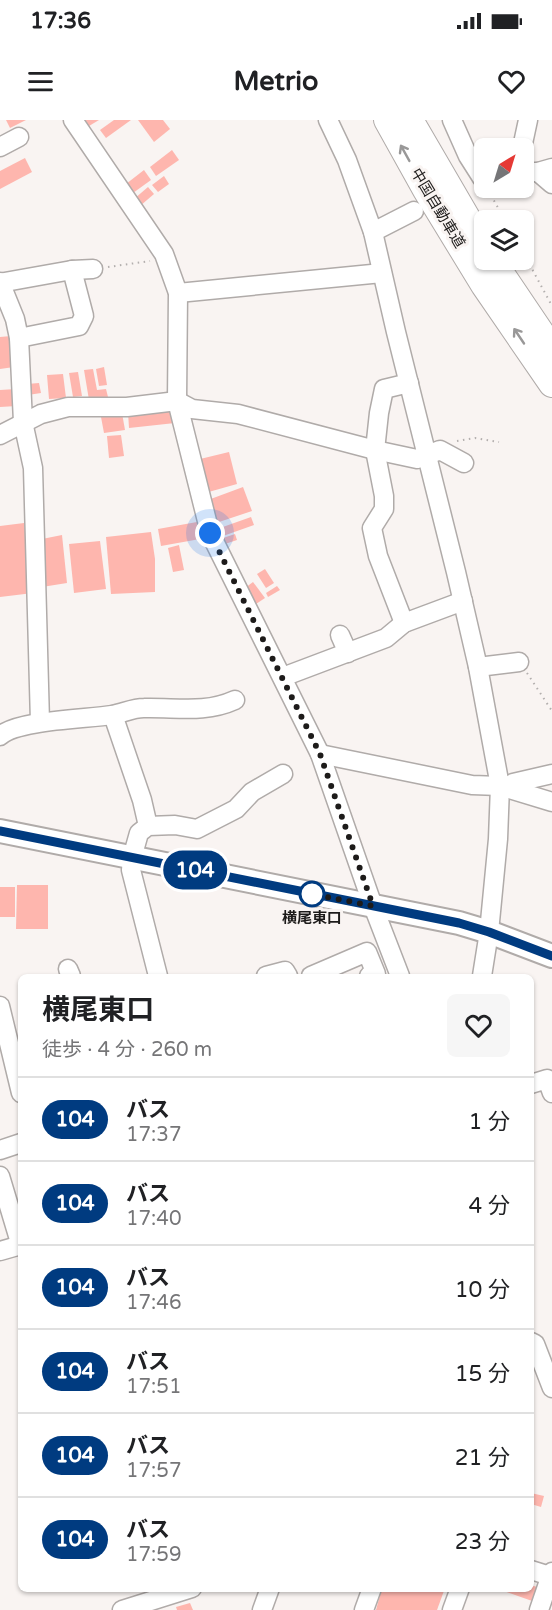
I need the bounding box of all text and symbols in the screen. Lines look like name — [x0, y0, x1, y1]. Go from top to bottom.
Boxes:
text: 17:36 — [30, 8, 91, 34]
icon: menu — [24, 65, 57, 98]
text: Metrio — [234, 65, 318, 98]
icon: heart — [495, 65, 528, 98]
north arrow — [474, 138, 534, 198]
map controls — [474, 138, 534, 270]
one-way arrow — [399, 145, 411, 162]
street label: 中国自動車道 — [407, 165, 469, 251]
button: layers — [474, 210, 534, 270]
one-way arrow — [513, 329, 525, 345]
your location — [195, 518, 225, 548]
line badge: 104 — [160, 850, 230, 890]
text: 104 — [175, 858, 215, 883]
marker: 横尾東口 — [299, 881, 325, 907]
place label: 横尾東口 — [282, 909, 342, 927]
text: 横尾東口 — [42, 993, 154, 1027]
button: heart — [447, 994, 510, 1057]
text: 徒歩 · 4 分 · 260 m — [42, 1038, 212, 1062]
text: バス — [126, 1097, 170, 1123]
text: 104 — [55, 1107, 95, 1132]
text: 1 分 — [468, 1109, 510, 1135]
text: 17:37 — [126, 1123, 181, 1147]
text: バス — [126, 1181, 170, 1207]
text: 104 — [55, 1191, 95, 1216]
text: 4 分 — [468, 1193, 510, 1219]
text: 17:40 — [126, 1207, 181, 1231]
text: バス — [126, 1265, 170, 1291]
text: 104 — [55, 1275, 95, 1300]
text: 10 分 — [455, 1277, 510, 1303]
text: 17:46 — [126, 1291, 181, 1315]
text: バス — [126, 1349, 170, 1375]
text: 104 — [55, 1359, 95, 1384]
text: 15 分 — [455, 1361, 510, 1387]
text: 17:51 — [126, 1375, 181, 1399]
text: バス — [126, 1433, 170, 1459]
text: 104 — [55, 1443, 95, 1468]
text: 21 分 — [455, 1445, 510, 1471]
text: 17:57 — [126, 1459, 181, 1483]
text: バス — [126, 1517, 170, 1543]
text: 104 — [55, 1527, 95, 1552]
text: 23 分 — [455, 1529, 510, 1555]
text: 17:59 — [126, 1543, 181, 1567]

